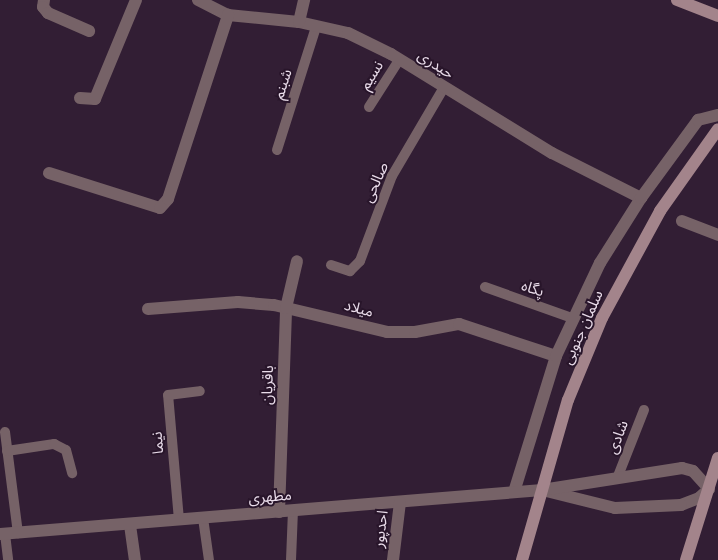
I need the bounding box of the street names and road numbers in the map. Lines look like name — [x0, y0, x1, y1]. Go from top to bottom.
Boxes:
street label: حیدری — [415, 46, 457, 82]
street label: نسیم — [355, 57, 387, 93]
street label: شبنم — [269, 67, 295, 101]
street label: صالحی — [358, 159, 392, 205]
street label: پگاه — [519, 276, 547, 300]
street label: سلمان جنوبی — [558, 287, 606, 367]
street label: میلاد — [342, 295, 376, 321]
street label: باقریان — [257, 365, 277, 405]
street label: شادی — [602, 418, 632, 456]
street label: نیما — [147, 431, 167, 455]
street label: مطهری — [248, 485, 292, 507]
street label: احدپور — [369, 509, 391, 549]

